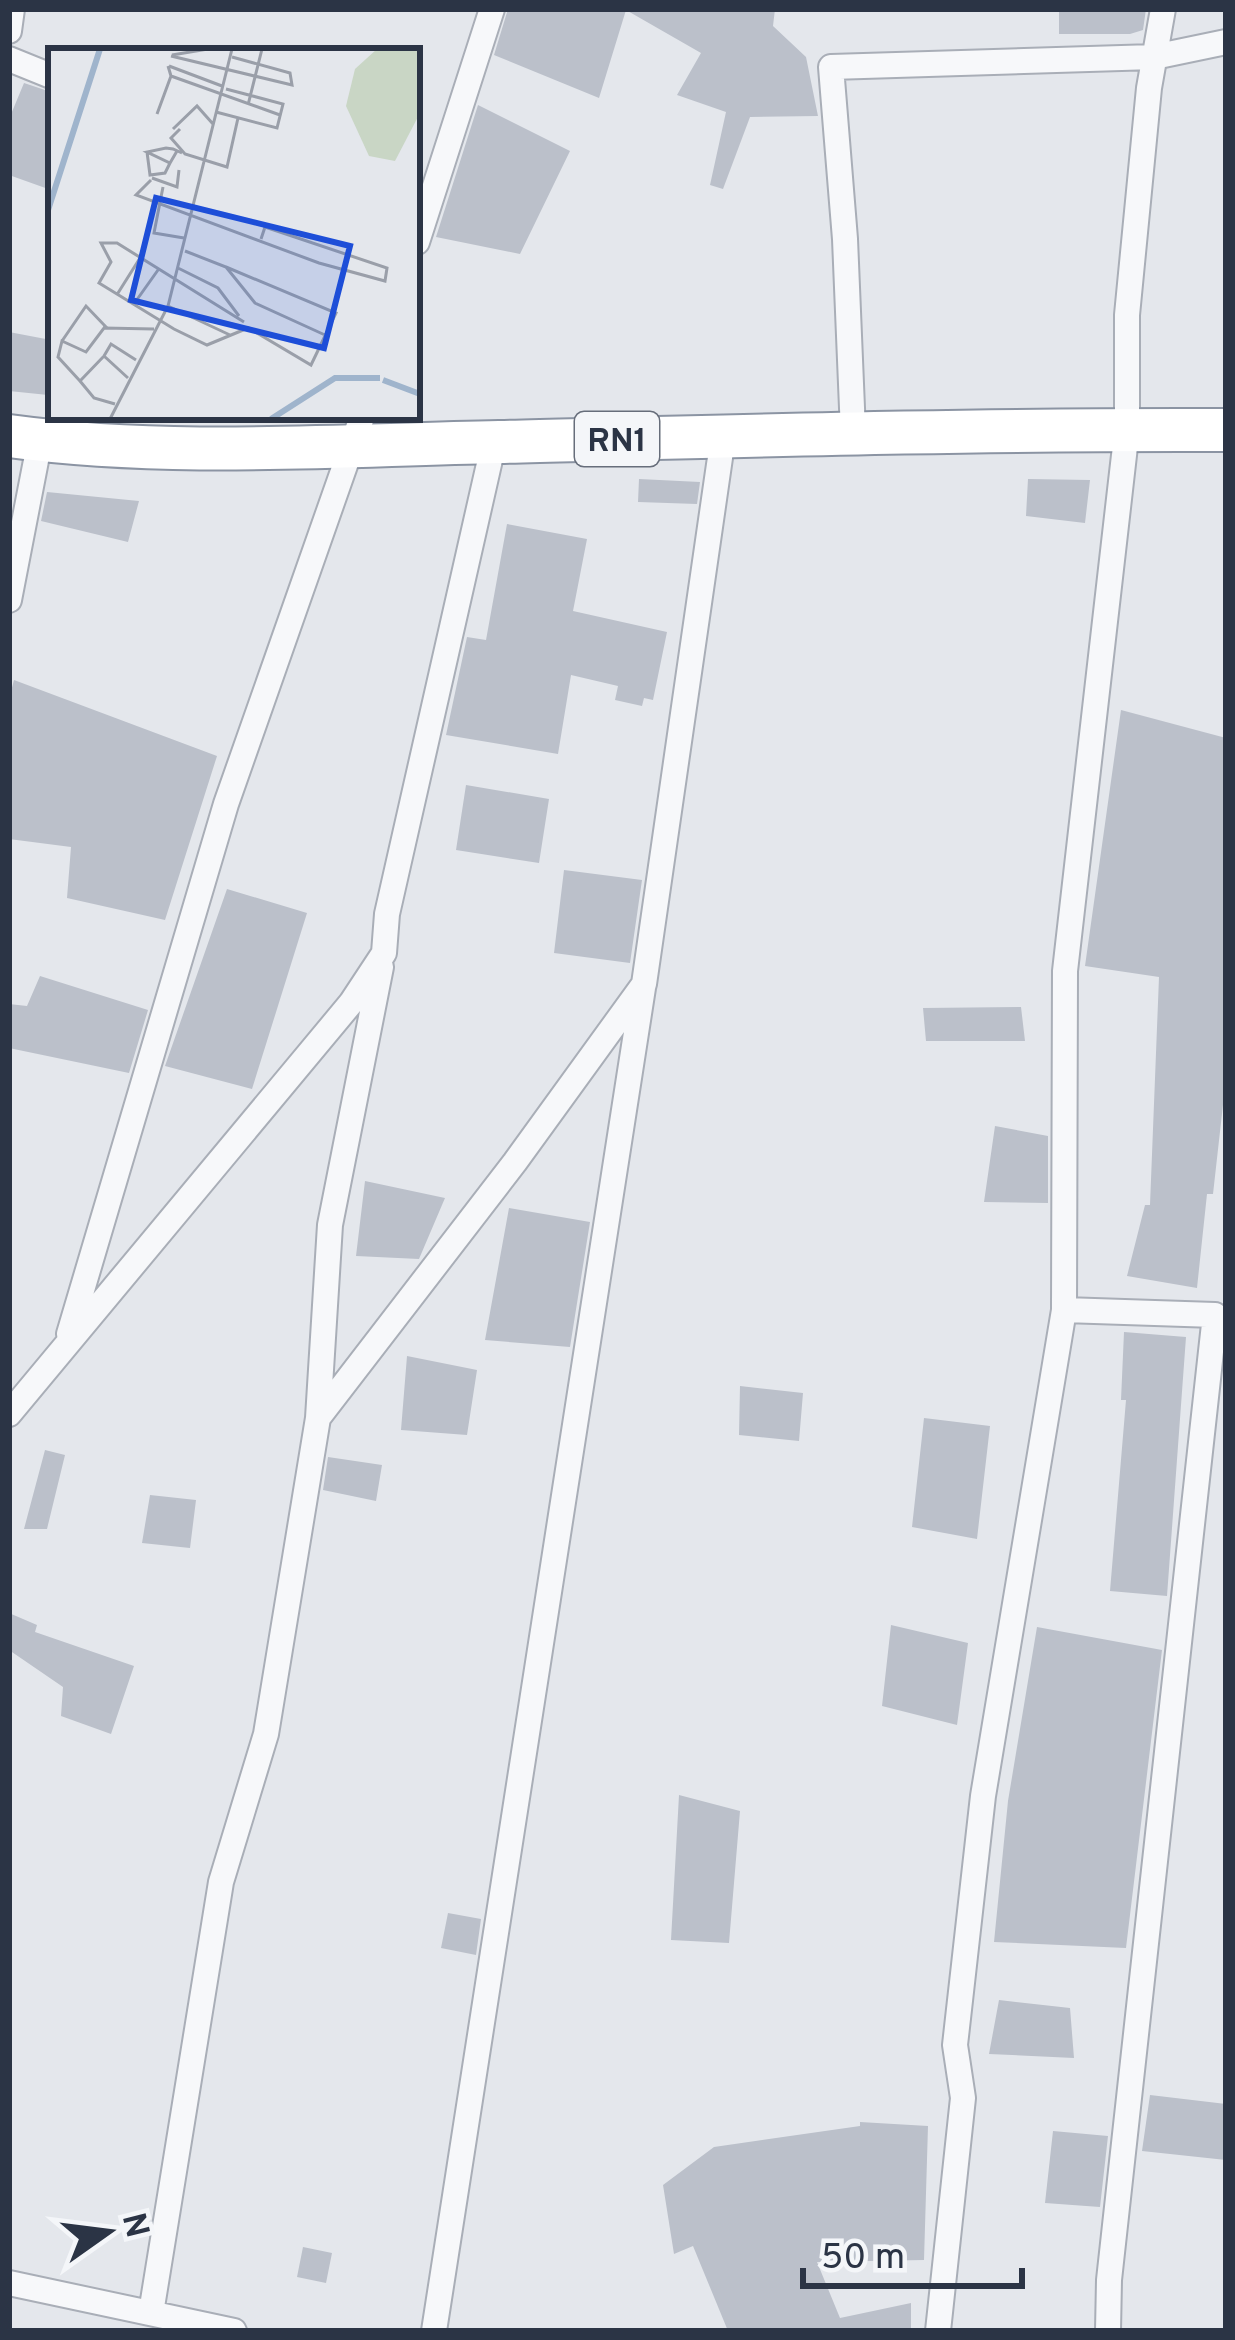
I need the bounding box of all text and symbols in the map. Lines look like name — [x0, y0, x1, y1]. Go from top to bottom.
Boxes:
inset map — [48, 48, 420, 420]
road number: RN1 — [575, 412, 659, 466]
north arrow — [48, 2172, 168, 2292]
text: N — [110, 2209, 156, 2242]
scale bar — [803, 2214, 1022, 2288]
text: 50 m — [821, 2236, 905, 2282]

